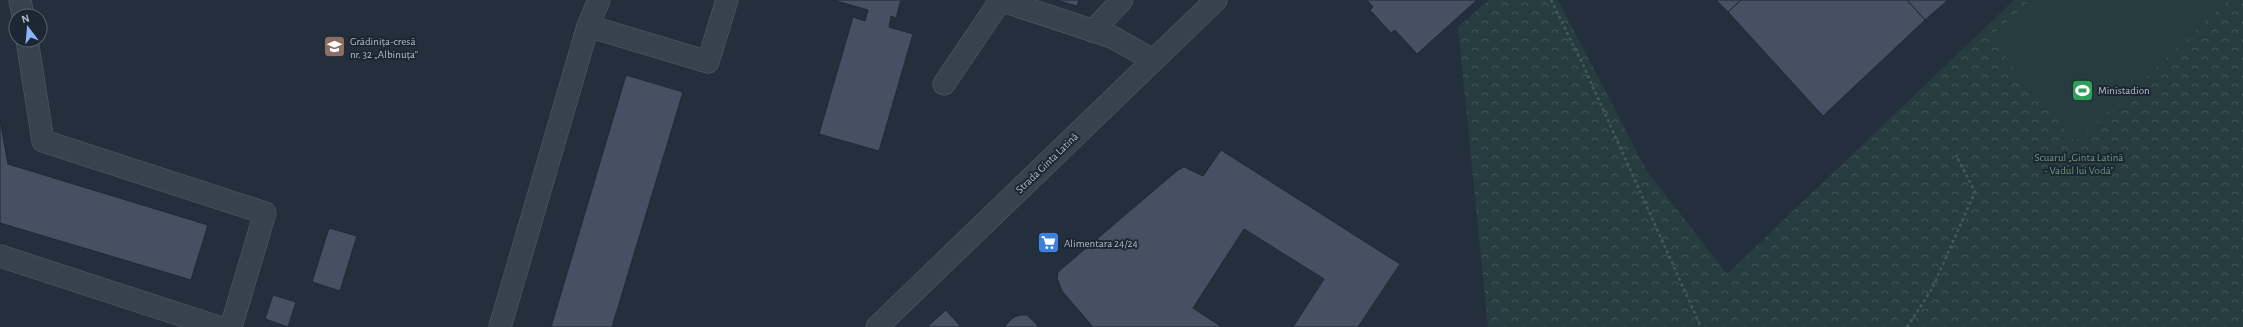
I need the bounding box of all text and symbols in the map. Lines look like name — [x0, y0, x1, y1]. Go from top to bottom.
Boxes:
north arrow — [8, 8, 48, 48]
text: N — [20, 13, 31, 25]
school or university icon: Grădinița-cresă nr. 32 „Albinuța” — [322, 34, 348, 60]
place label: Grădinița-cresă nr. 32 „Albinuța” — [350, 36, 418, 61]
sports icon: Ministadion — [2069, 77, 2095, 103]
place label: Ministadion — [2098, 85, 2150, 96]
street label: Strada Ginta Latină — [1014, 131, 1080, 195]
park label: Scuarul „Ginta Latină - Vadul lui Vodă” — [2035, 152, 2123, 176]
supermarket icon: Alimentara 24/24 — [1036, 230, 1062, 256]
place label: Alimentara 24/24 — [1064, 238, 1138, 249]

